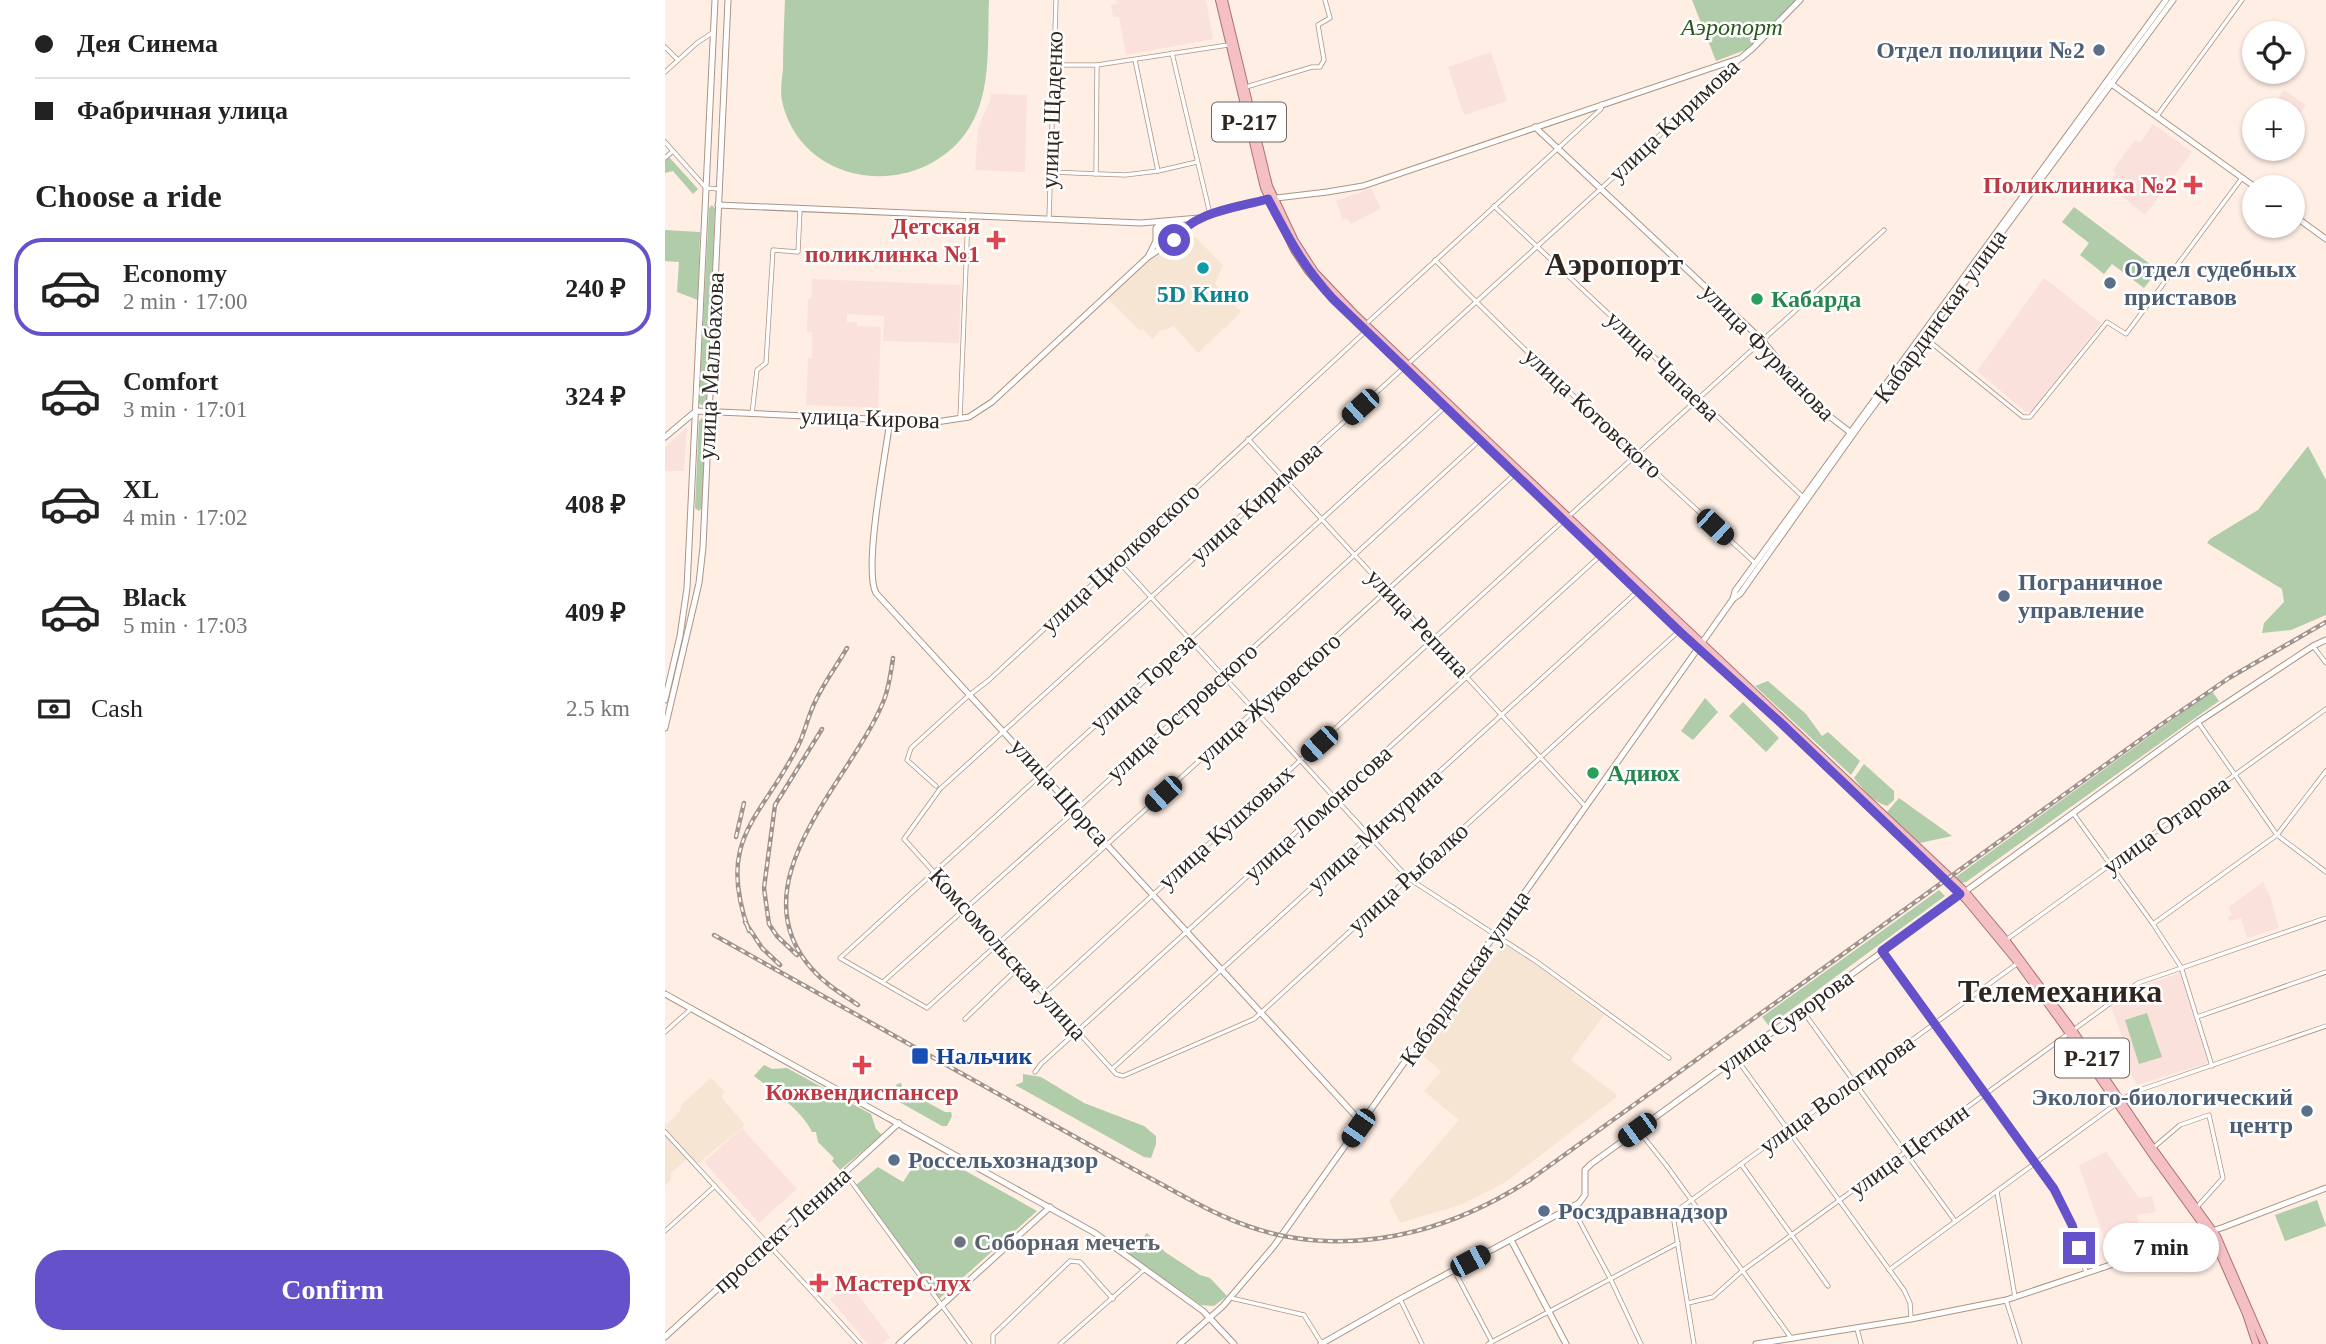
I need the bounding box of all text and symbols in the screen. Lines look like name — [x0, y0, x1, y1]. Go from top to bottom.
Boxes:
park label: Аэропорт — [1679, 14, 1783, 40]
map controls — [2242, 21, 2305, 238]
button: locate — [2242, 21, 2305, 84]
text: Дея Синема — [77, 29, 218, 58]
street label: улица Щаденко — [1036, 30, 1068, 190]
place label: Отдел полиции №2 — [1876, 37, 2085, 63]
marker: Отдел полиции №2 — [2091, 42, 2107, 58]
street label: улица Киримова — [1604, 53, 1744, 187]
text: Фабричная улица — [77, 96, 288, 125]
button: + — [2242, 98, 2305, 161]
road number: Р-217 — [1212, 102, 1286, 141]
place label: Поликлиника №2 — [1983, 172, 2177, 198]
marker: Поликлиника №2 — [2183, 175, 2203, 195]
button: − — [2242, 175, 2305, 238]
text: Choose a ride — [35, 178, 222, 214]
place label: Детская поликлинка №1 — [805, 213, 980, 267]
route start — [1158, 224, 1190, 256]
street label: Кабардинская улица — [1868, 224, 2012, 408]
marker: Детская поликлинка №1 — [986, 230, 1006, 250]
district label: Аэропорт — [1545, 246, 1683, 282]
icon: car — [39, 256, 102, 319]
place label: Отдел судебных приставов — [2124, 256, 2297, 310]
text: Economy — [123, 259, 227, 288]
marker: 5D Кино — [1195, 260, 1211, 276]
street label: улица Мальбахова — [693, 271, 729, 461]
text: 240 ₽ — [565, 274, 626, 303]
marker: Отдел судебных приставов — [2102, 275, 2118, 291]
street label: улица Фурманова — [1696, 278, 1840, 426]
place label: 5D Кино — [1157, 281, 1249, 307]
place label: Кабарда — [1771, 286, 1861, 312]
text: 2 min · 17:00 — [123, 289, 248, 314]
marker: Кабарда — [1749, 291, 1765, 307]
street label: улица Чапаева — [1601, 306, 1725, 427]
street label: улица Котовского — [1519, 342, 1667, 484]
icon: car — [39, 364, 102, 427]
text: Comfort — [123, 367, 218, 396]
text: 324 ₽ — [565, 382, 626, 411]
car — [1338, 385, 1383, 429]
text: 3 min · 17:01 — [123, 397, 248, 422]
street label: улица Кирова — [800, 403, 941, 433]
street label: улица Киримова — [1185, 436, 1327, 568]
icon: car — [39, 472, 102, 535]
text: XL — [123, 475, 159, 504]
street label: улица Циолковского — [1035, 478, 1205, 638]
text: 408 ₽ — [565, 490, 626, 519]
text: 4 min · 17:02 — [123, 505, 248, 530]
car — [1693, 505, 1738, 549]
street label: улица Репина — [1361, 564, 1475, 683]
place label: Пограничное управление — [2018, 569, 2163, 623]
icon: car — [39, 580, 102, 643]
text: Black — [123, 583, 187, 612]
marker: Пограничное управление — [1996, 588, 2012, 604]
text: 409 ₽ — [565, 598, 626, 627]
text: 5 min · 17:03 — [123, 613, 248, 638]
street label: улица Жуковского — [1190, 627, 1346, 771]
street label: улица Тореза — [1085, 628, 1201, 736]
street label: улица Островского — [1101, 638, 1263, 786]
icon: cash — [35, 690, 73, 728]
text: Cash — [91, 694, 143, 723]
text: 2.5 km — [566, 696, 630, 721]
car — [1297, 722, 1342, 766]
street label: улица Щорса — [1005, 733, 1115, 851]
street label: улица Ломоносова — [1239, 740, 1397, 886]
street label: улица Кушховых — [1153, 760, 1299, 894]
place label: Адиюх — [1607, 760, 1680, 786]
street label: улица Мичурина — [1302, 763, 1448, 897]
marker: Адиюх — [1585, 765, 1601, 781]
street label: улица Отарова — [2098, 770, 2234, 880]
car — [1141, 772, 1186, 816]
street label: улица Рыбалко — [1343, 817, 1473, 939]
street label: Комсомольская улица — [924, 863, 1092, 1046]
street label: Кабардинская улица — [1395, 885, 1535, 1071]
street label: улица Суворова — [1712, 964, 1858, 1080]
district label: Телемеханика — [1958, 973, 2162, 1009]
street label: улица Вологирова — [1754, 1029, 1920, 1159]
road number: Р-217 — [2055, 1038, 2129, 1078]
place label: Нальчик — [936, 1043, 1033, 1069]
marker: Нальчик — [910, 1046, 930, 1066]
marker: Кожвендиспансер — [852, 1055, 872, 1075]
place label: Кожвендиспансер — [765, 1079, 959, 1105]
place label: Эколого-биологический центр — [2031, 1084, 2293, 1138]
street label: улица Цеткин — [1844, 1098, 1974, 1202]
marker: Эколого-биологический центр — [2299, 1103, 2315, 1119]
car — [1338, 1105, 1379, 1151]
car — [1614, 1109, 1661, 1151]
place label: Россельхознадзор — [908, 1147, 1098, 1173]
marker: Россельхознадзор — [886, 1152, 902, 1168]
street label: проспект Ленина — [708, 1161, 856, 1298]
place label: Росздравнадзор — [1558, 1198, 1728, 1224]
marker: Росздравнадзор — [1536, 1203, 1552, 1219]
callout: 7 min — [2103, 1224, 2219, 1272]
place label: Соборная мечеть — [974, 1229, 1161, 1255]
route end — [2063, 1232, 2095, 1264]
marker: Соборная мечеть — [952, 1234, 968, 1250]
text: 7 min — [2133, 1235, 2189, 1260]
car — [1447, 1242, 1494, 1280]
button: Confirm — [35, 1250, 630, 1330]
place label: МастерСлух — [835, 1270, 971, 1296]
marker: МастерСлух — [809, 1273, 829, 1293]

